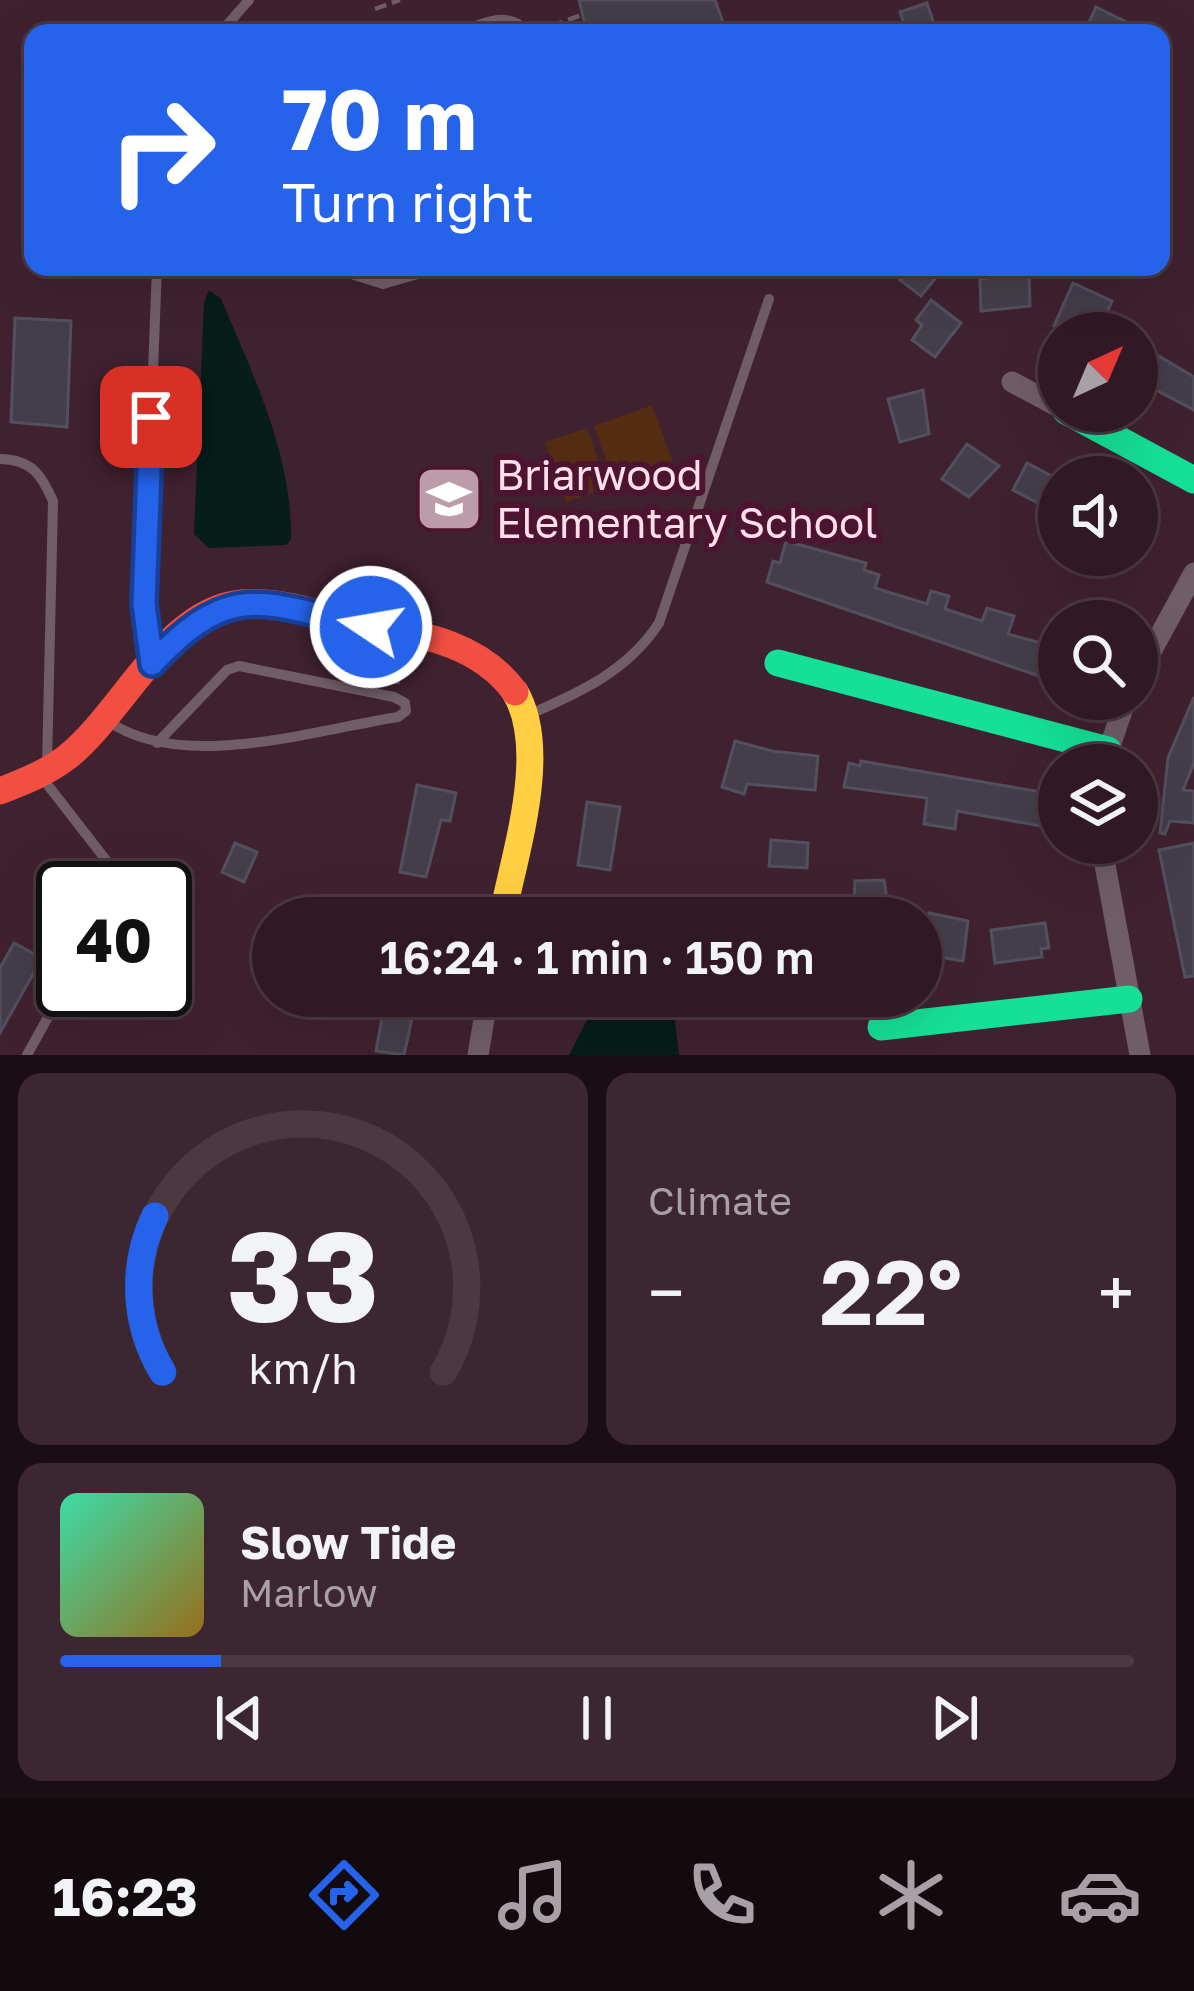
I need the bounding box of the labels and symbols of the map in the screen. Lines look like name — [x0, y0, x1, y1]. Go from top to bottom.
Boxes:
north arrow — [1038, 312, 1158, 432]
pin — [100, 366, 202, 468]
place label: Briarwood Elementary School — [496, 449, 878, 547]
school or university icon: Briarwood Elementary School — [414, 464, 484, 534]
position arrow — [308, 564, 434, 690]
speed limit sign: 40 — [36, 861, 192, 1017]

